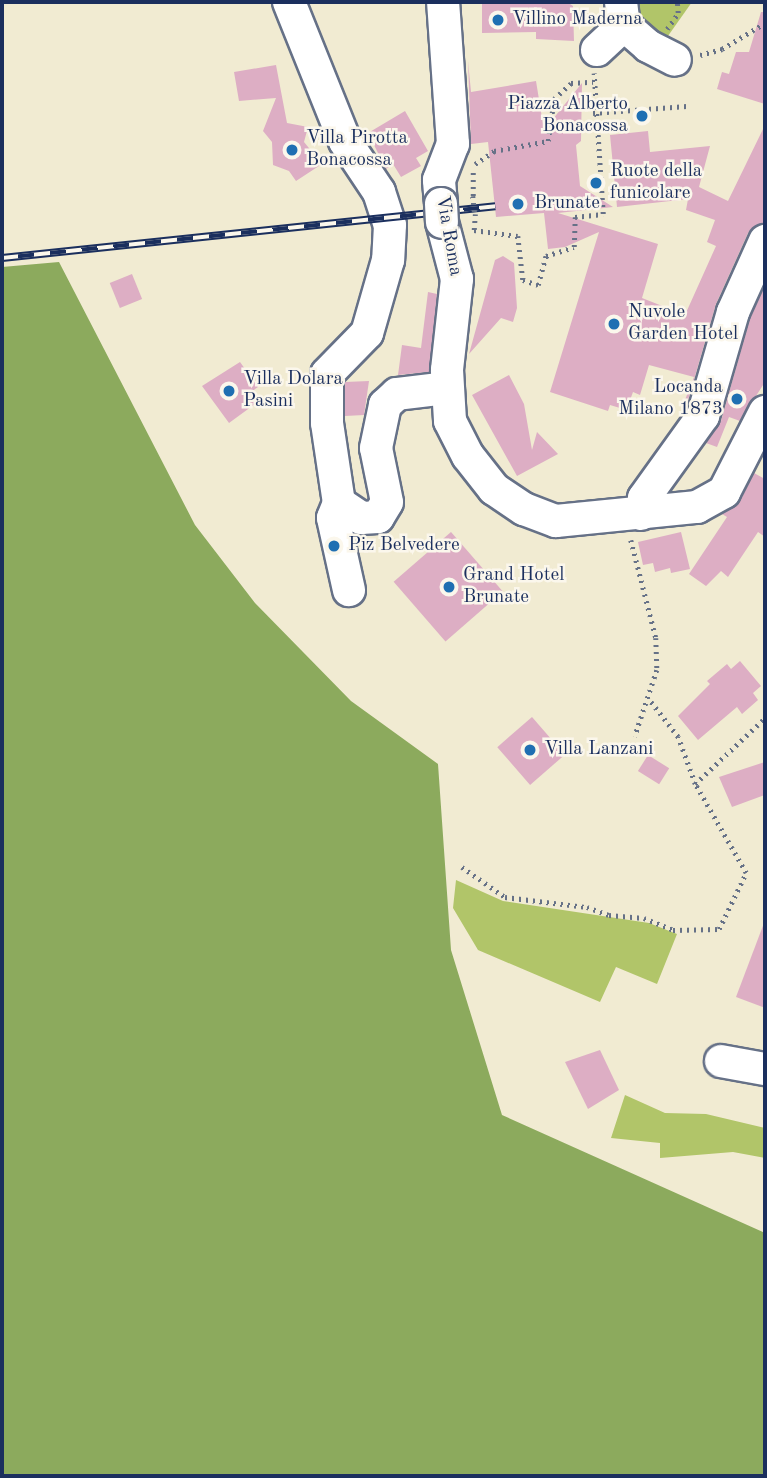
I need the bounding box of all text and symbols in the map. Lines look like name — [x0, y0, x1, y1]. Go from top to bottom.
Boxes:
place label: Villino Maderna — [512, 9, 643, 31]
marker: Villino Maderna — [490, 12, 506, 28]
place label: Piazza Alberto Bonacossa — [507, 94, 628, 138]
marker: Piazza Alberto Bonacossa — [634, 108, 650, 124]
place label: Villa Pirotta Bonacossa — [306, 128, 408, 172]
marker: Villa Pirotta Bonacossa — [284, 142, 300, 158]
place label: Ruote della funicolare — [610, 161, 702, 205]
marker: Ruote della funicolare — [588, 175, 604, 191]
place label: Brunate — [534, 193, 600, 215]
street label: Via Roma — [430, 194, 466, 278]
marker: Brunate — [508, 194, 528, 214]
place label: Nuvole Garden Hotel — [628, 302, 738, 346]
marker: Nuvole Garden Hotel — [606, 316, 622, 332]
place label: Villa Dolara Pasini — [243, 369, 343, 413]
place label: Locanda Milano 1873 — [618, 377, 723, 421]
marker: Villa Dolara Pasini — [221, 383, 237, 399]
marker: Locanda Milano 1873 — [729, 391, 745, 407]
place label: Piz Belvedere — [348, 535, 460, 557]
marker: Piz Belvedere — [326, 538, 342, 554]
place label: Grand Hotel Brunate — [463, 565, 564, 609]
marker: Grand Hotel Brunate — [441, 579, 457, 595]
place label: Villa Lanzani — [544, 739, 653, 761]
marker: Villa Lanzani — [522, 742, 538, 758]

